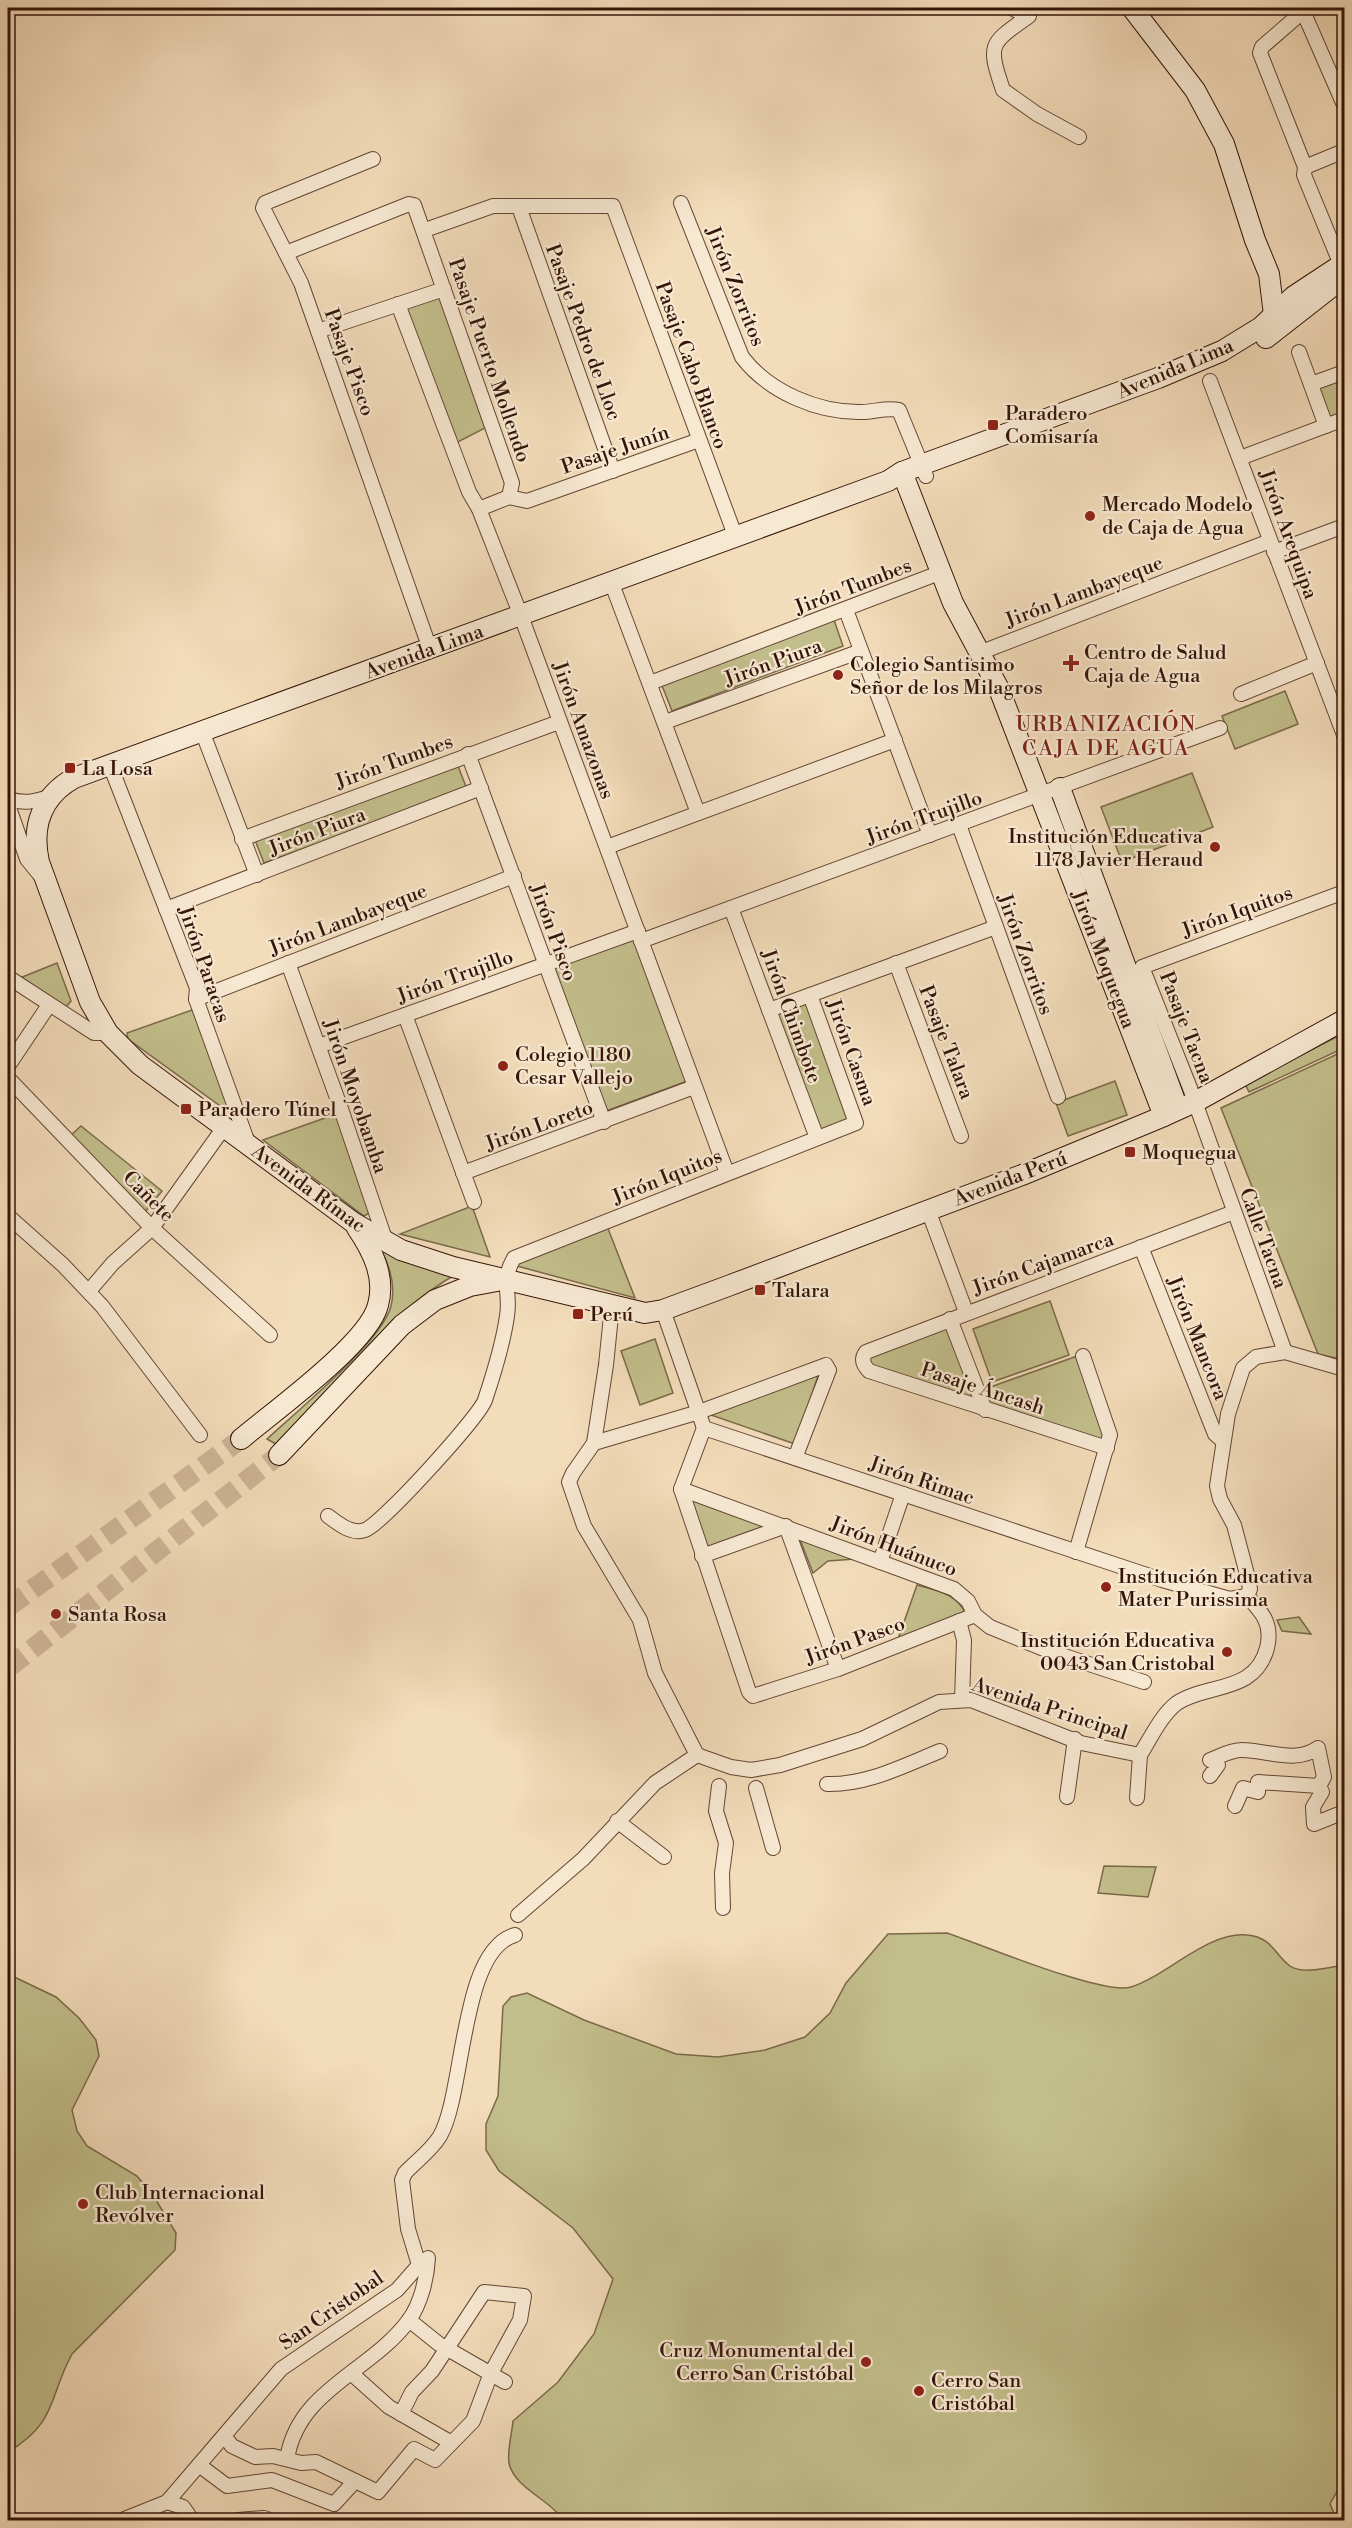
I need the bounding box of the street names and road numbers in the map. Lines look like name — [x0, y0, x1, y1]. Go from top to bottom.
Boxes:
street label: Jirón Zorritos — [699, 222, 770, 350]
street label: Pasaje Pedro de Lloc — [539, 241, 626, 424]
street label: Pasaje Puerto Mollendo — [442, 255, 535, 466]
street label: Pasaje Cabo Blanco — [649, 278, 732, 453]
street label: Pasaje Pisco — [318, 305, 380, 420]
street label: Avenida Lima — [1113, 333, 1238, 406]
street label: Pasaje Junín — [558, 420, 673, 481]
street label: Jirón Arequipa — [1252, 465, 1323, 603]
street label: Jirón Lambayeque — [1001, 551, 1167, 634]
street label: Jirón Tumbes — [791, 554, 915, 621]
street label: Avenida Lima — [361, 619, 488, 686]
street label: Jirón Piura — [720, 634, 826, 693]
street label: Jirón Amazonas — [546, 657, 619, 803]
street label: Jirón Tumbes — [331, 730, 457, 796]
street label: Jirón Trujillo — [862, 786, 986, 851]
street label: Jirón Piura — [265, 802, 370, 863]
street label: Jirón Lambayeque — [265, 879, 431, 962]
street label: Jirón Pisco — [523, 879, 582, 985]
street label: Jirón Iquitos — [1178, 881, 1296, 944]
street label: Jirón Moquegua — [1064, 886, 1141, 1033]
street label: Jirón Zorritos — [991, 890, 1058, 1018]
street label: Jirón Paracas — [172, 902, 235, 1026]
street label: Jirón Trujillo — [393, 945, 517, 1010]
street label: Jirón Chimbote — [754, 945, 826, 1087]
street label: Pasaje Tacna — [1153, 968, 1219, 1088]
street label: Pasaje Talara — [912, 982, 979, 1104]
street label: Jirón Casma — [819, 995, 882, 1110]
street label: Jirón Moyobamba — [316, 1015, 393, 1178]
street label: Jirón Loreto — [481, 1095, 597, 1158]
street label: Avenida Rímac — [245, 1139, 370, 1239]
street label: Jirón Iquitos — [608, 1144, 726, 1211]
street label: Avenida Perú — [949, 1146, 1071, 1213]
street label: Cañete — [117, 1166, 179, 1228]
street label: Calle Tacna — [1233, 1185, 1293, 1293]
street label: Jirón Cajamarca — [969, 1227, 1118, 1302]
street label: Jirón Mancora — [1160, 1272, 1233, 1405]
street label: Pasaje Áncash — [917, 1357, 1048, 1421]
street label: Jirón Rimac — [865, 1451, 977, 1511]
street label: Jirón Huánuco — [826, 1511, 960, 1583]
street label: Jirón Pasco — [801, 1612, 909, 1671]
street label: Avenida Principal — [968, 1672, 1131, 1746]
street label: San Cristobal — [275, 2266, 389, 2356]

